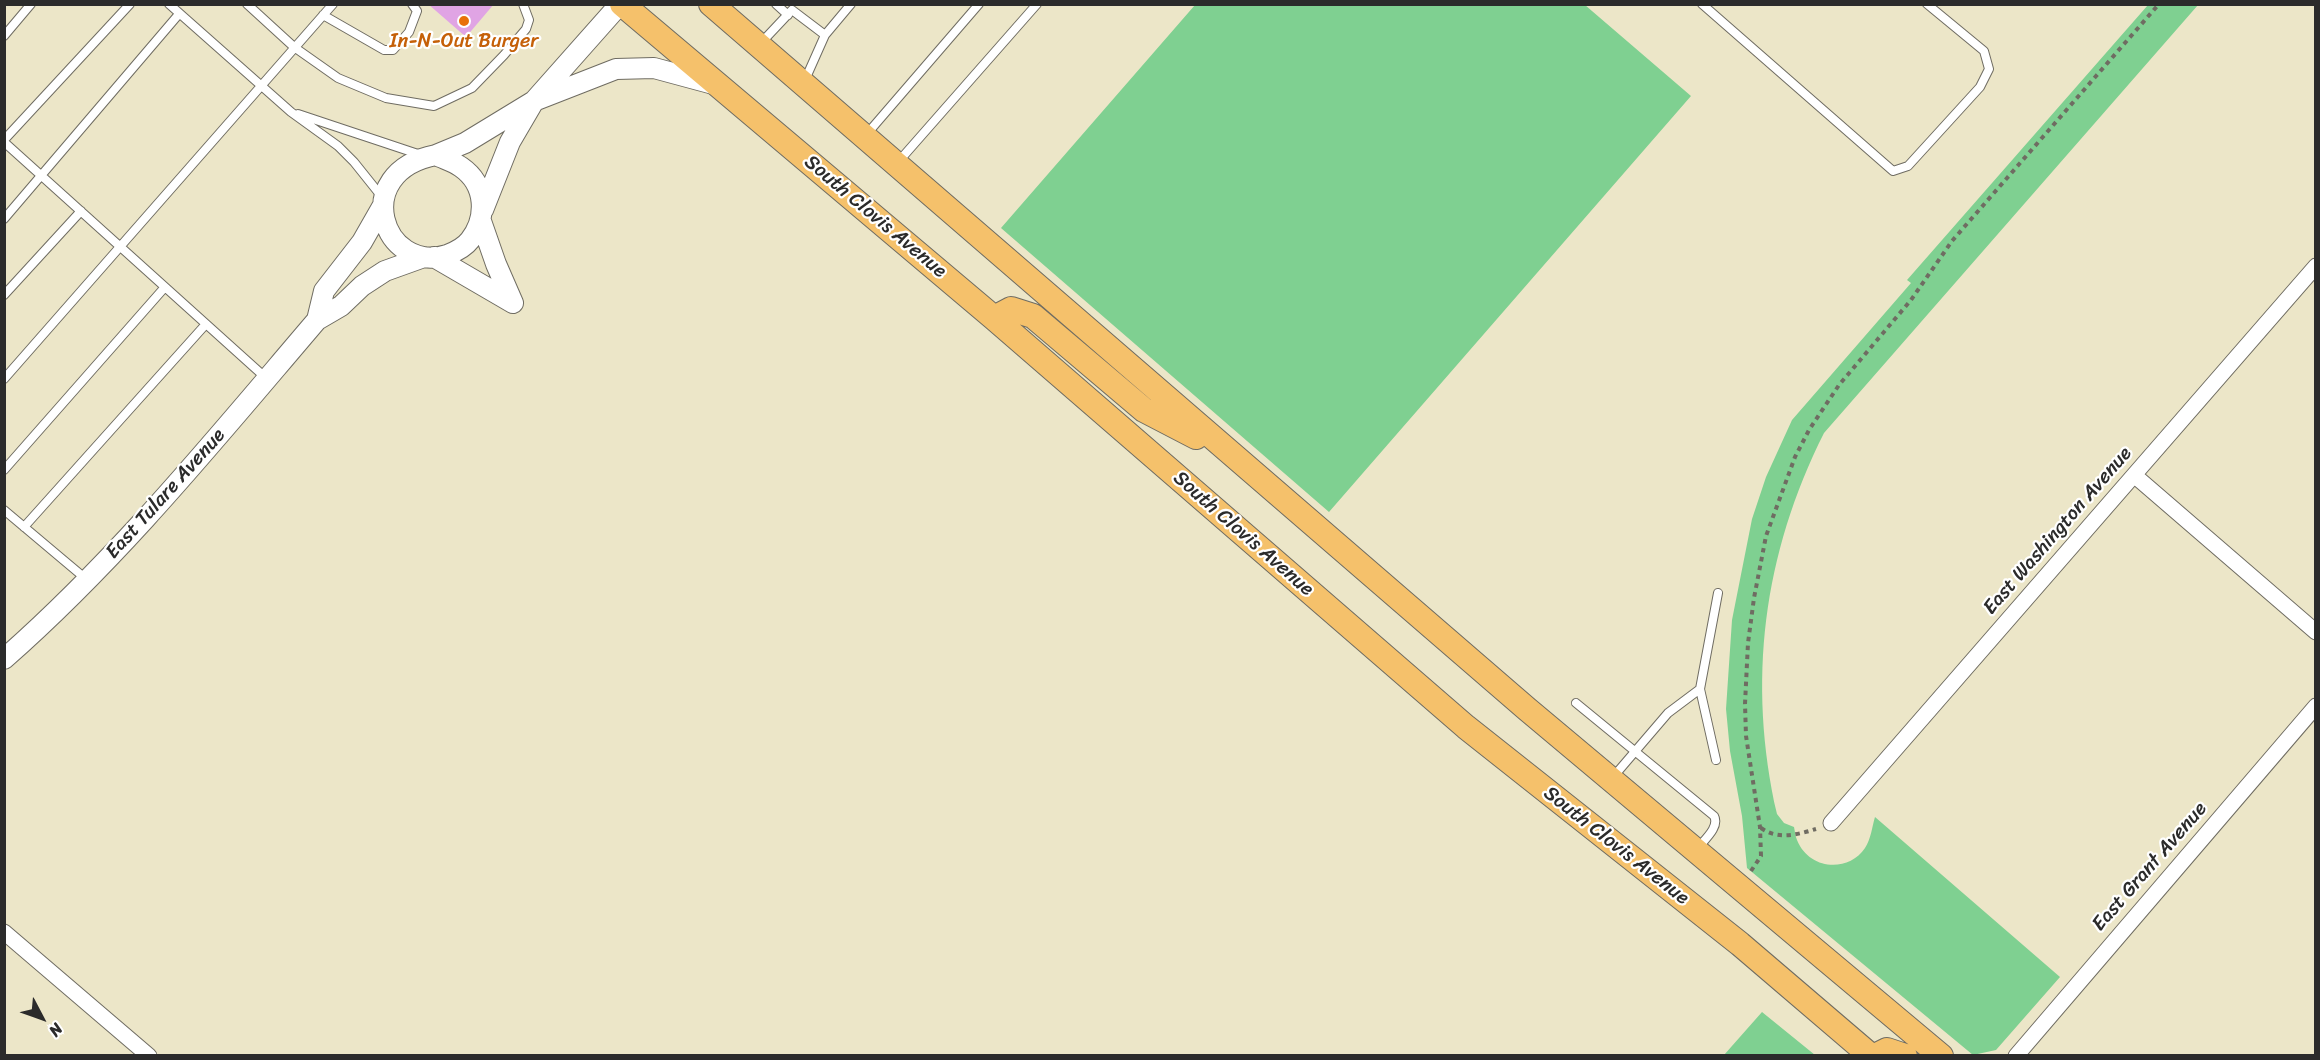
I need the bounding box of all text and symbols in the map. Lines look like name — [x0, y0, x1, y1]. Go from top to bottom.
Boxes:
marker: In-N-Out Burger — [457, 14, 471, 28]
place label: In-N-Out Burger — [390, 30, 538, 54]
street label: South Clovis Avenue — [799, 151, 951, 283]
street label: East Tulare Avenue — [101, 424, 231, 564]
street label: East Washington Avenue — [1979, 442, 2137, 620]
street label: South Clovis Avenue — [1168, 466, 1318, 602]
street label: South Clovis Avenue — [1538, 782, 1694, 910]
street label: East Grant Avenue — [2088, 798, 2212, 936]
north arrow — [12, 988, 72, 1048]
text: N — [41, 1016, 71, 1044]

